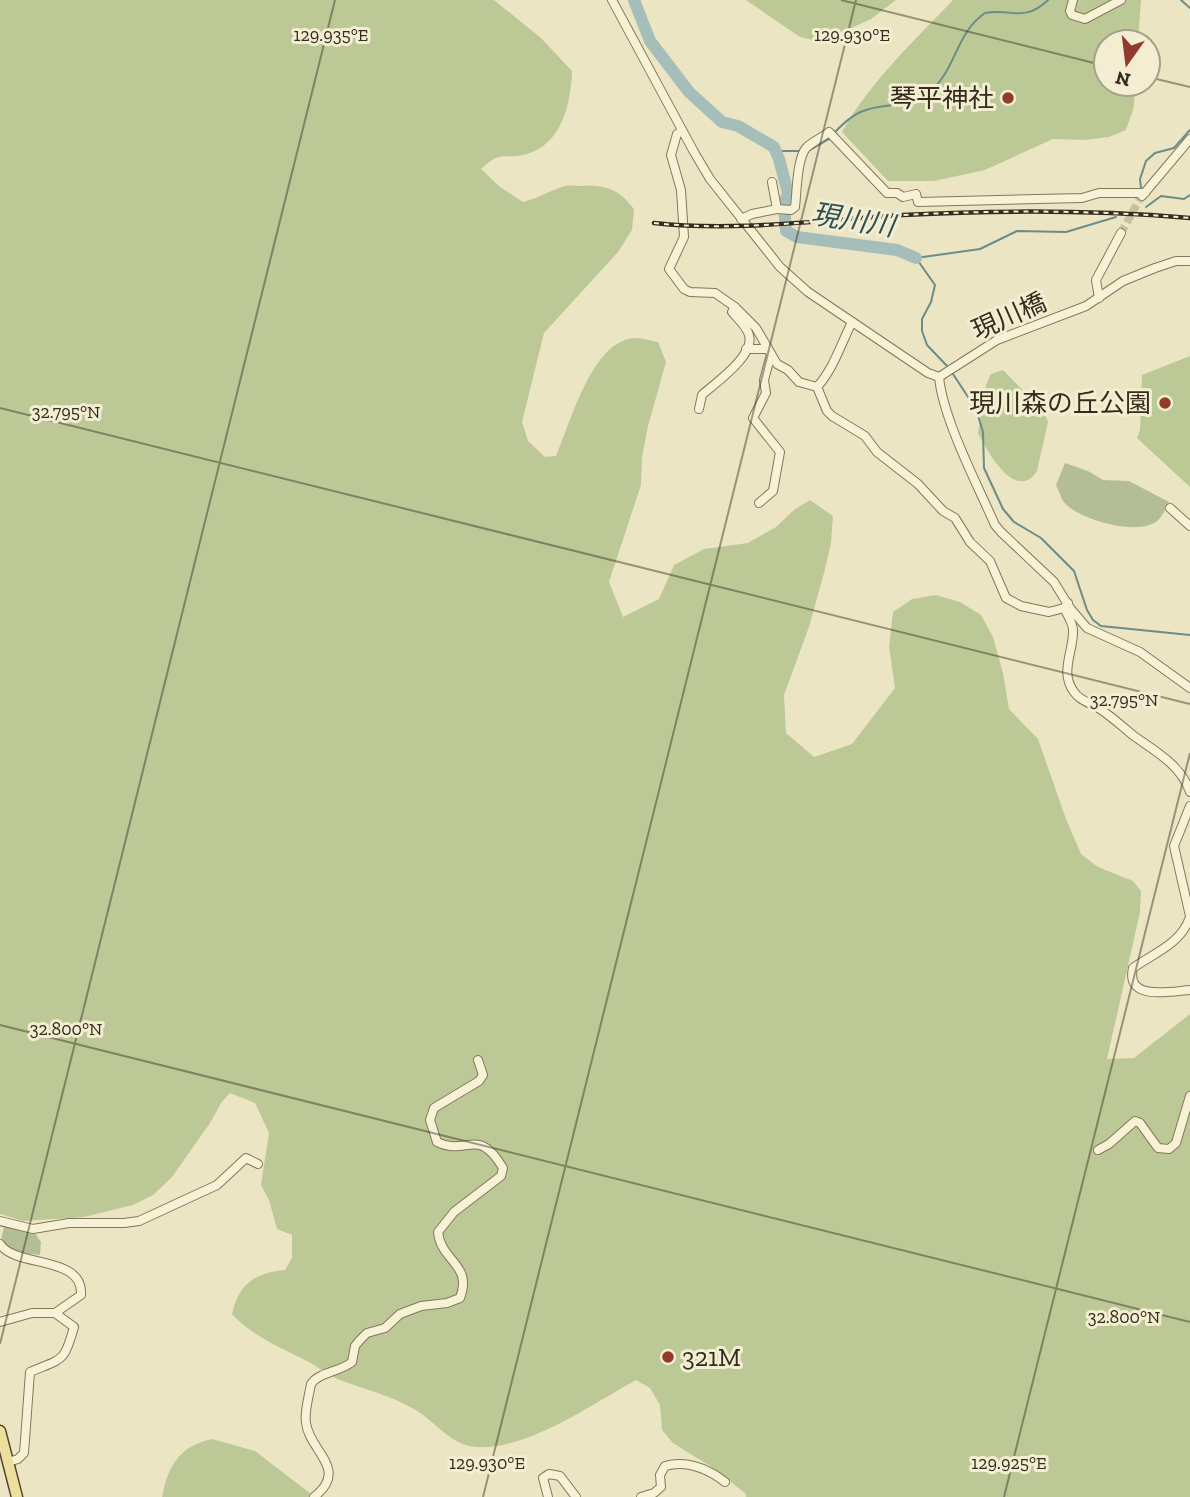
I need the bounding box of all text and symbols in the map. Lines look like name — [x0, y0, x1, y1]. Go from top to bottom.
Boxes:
text: 129.935°E — [294, 24, 368, 46]
text: 129.930°E — [814, 24, 890, 46]
north arrow — [1092, 28, 1162, 98]
text: N — [1113, 66, 1133, 92]
place label: 琴平神社 — [890, 82, 994, 114]
marker: 琴平神社 — [1000, 90, 1016, 106]
water label: 現川川 — [809, 197, 900, 243]
street label: 現川橋 — [967, 286, 1051, 346]
place label: 現川森の丘公園 — [969, 387, 1151, 419]
marker: 現川森の丘公園 — [1157, 395, 1173, 411]
text: 32.795°N — [32, 401, 100, 423]
text: 32.795°N — [1090, 689, 1158, 711]
text: 32.800°N — [30, 1018, 102, 1040]
text: 32.800°N — [1088, 1306, 1160, 1328]
place label: 321M — [682, 1341, 741, 1373]
marker: 321M — [660, 1349, 676, 1365]
text: 129.930°E — [449, 1452, 525, 1474]
text: 129.925°E — [971, 1452, 1047, 1474]

